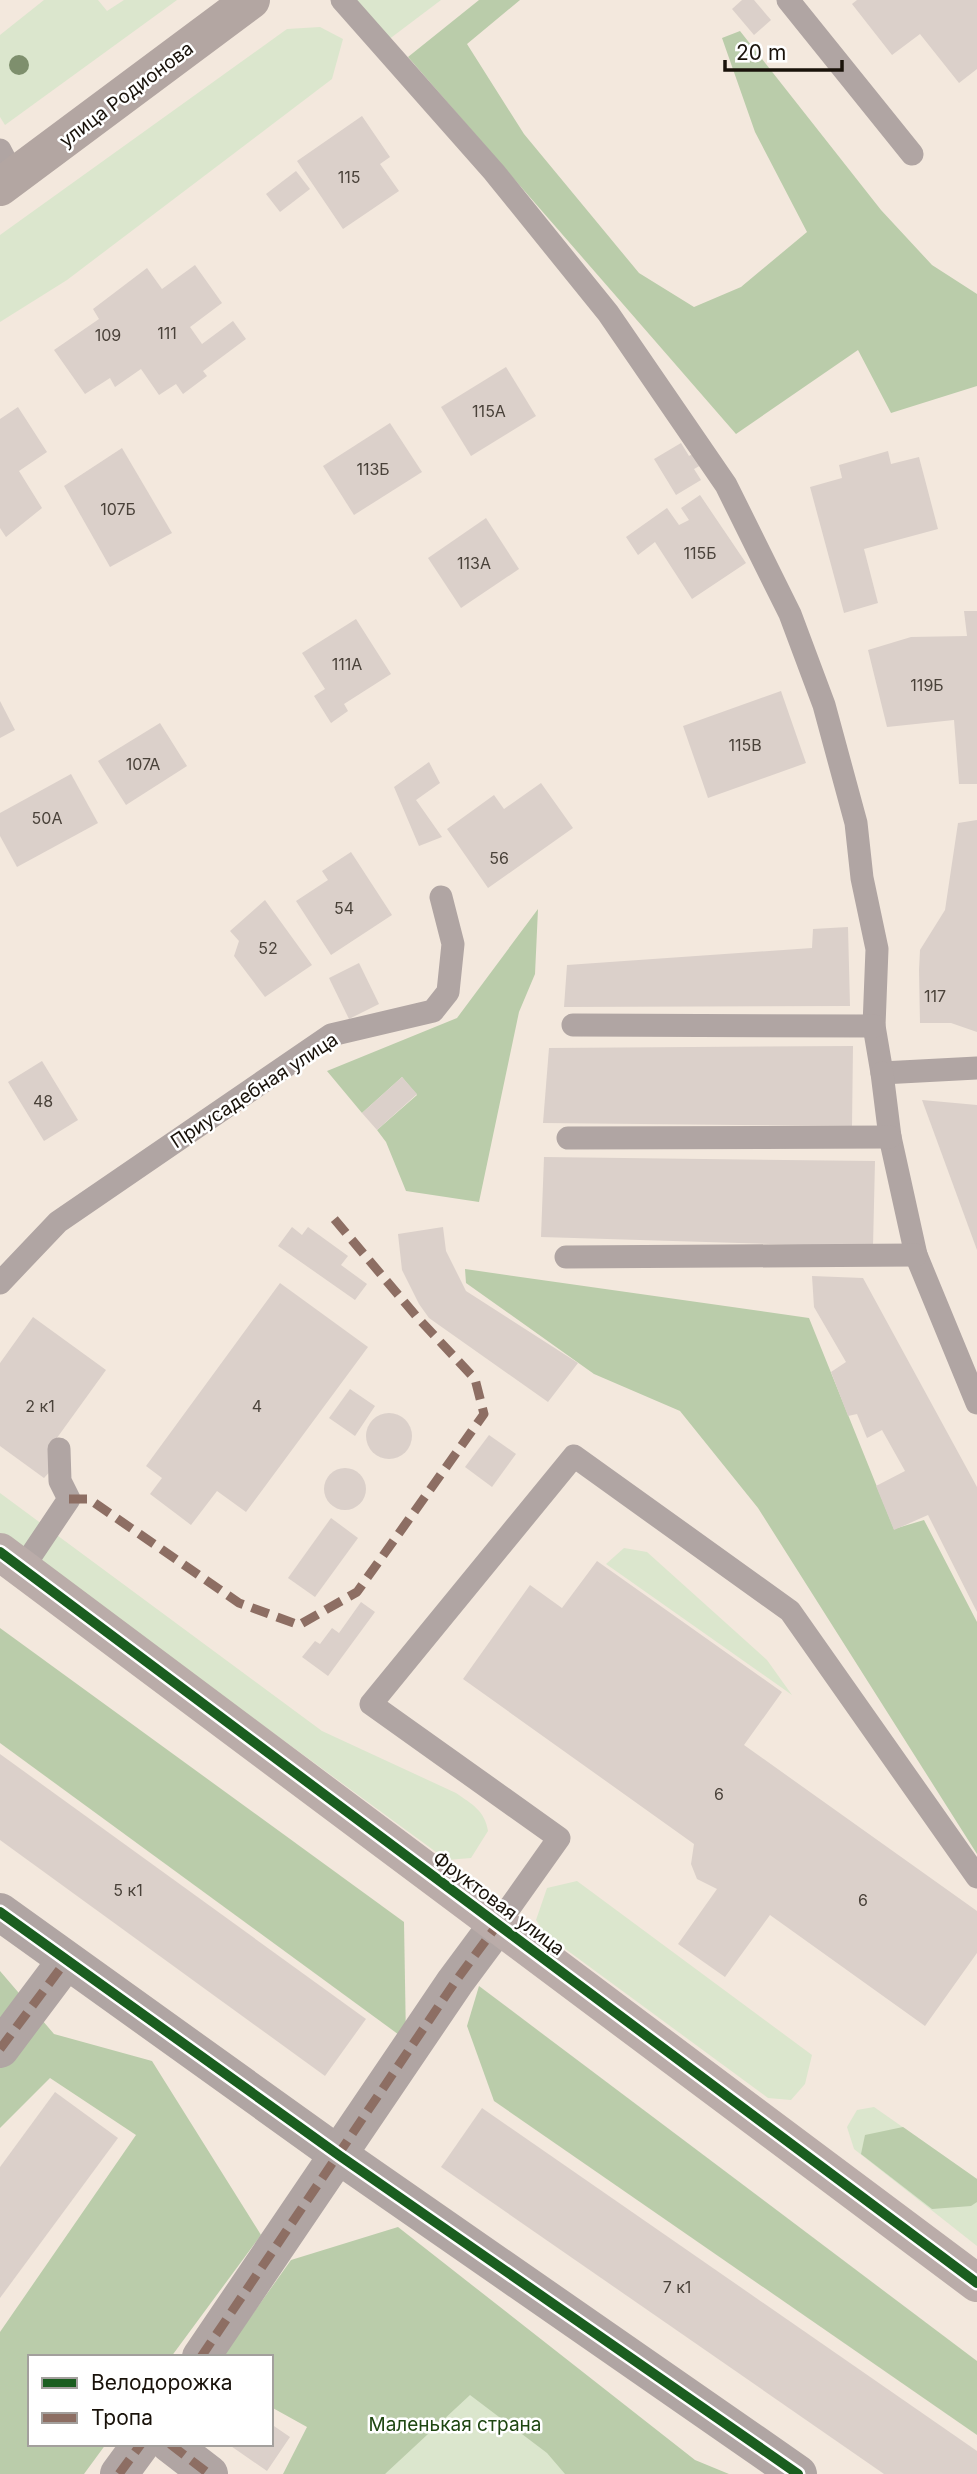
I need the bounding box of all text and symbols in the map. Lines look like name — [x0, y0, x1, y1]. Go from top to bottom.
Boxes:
scale bar — [725, 28, 842, 72]
street label: улица Родионова — [55, 37, 198, 152]
text: 20 m — [736, 40, 786, 65]
house number: 115 — [338, 167, 360, 187]
house number: 111 — [157, 323, 177, 343]
house number: 109 — [95, 325, 121, 345]
house number: 115А — [472, 401, 506, 421]
house number: 113Б — [356, 459, 390, 479]
house number: 107Б — [100, 499, 136, 519]
house number: 115Б — [683, 543, 717, 563]
house number: 113А — [457, 553, 491, 573]
house number: 111А — [332, 654, 362, 674]
house number: 119Б — [910, 675, 944, 695]
house number: 115В — [728, 735, 762, 755]
house number: 107А — [126, 754, 160, 774]
house number: 50А — [32, 808, 62, 828]
house number: 56 — [489, 848, 509, 868]
house number: 54 — [334, 898, 354, 918]
house number: 52 — [258, 938, 278, 958]
house number: 117 — [924, 986, 946, 1006]
street label: Приусадебная улица — [166, 1028, 342, 1153]
house number: 48 — [33, 1091, 53, 1111]
house number: 2 к1 — [25, 1396, 55, 1416]
house number: 4 — [252, 1396, 262, 1416]
house number: 6 — [714, 1784, 724, 1804]
street label: Фруктовая улица — [428, 1846, 569, 1960]
house number: 5 к1 — [113, 1880, 143, 1900]
house number: 6 — [858, 1890, 868, 1910]
house number: 7 к1 — [663, 2277, 691, 2297]
legend — [28, 2355, 273, 2446]
text: Велодорожка — [91, 2370, 233, 2395]
text: Тропа — [91, 2405, 153, 2430]
park label: Маленькая страна — [369, 2413, 541, 2436]

